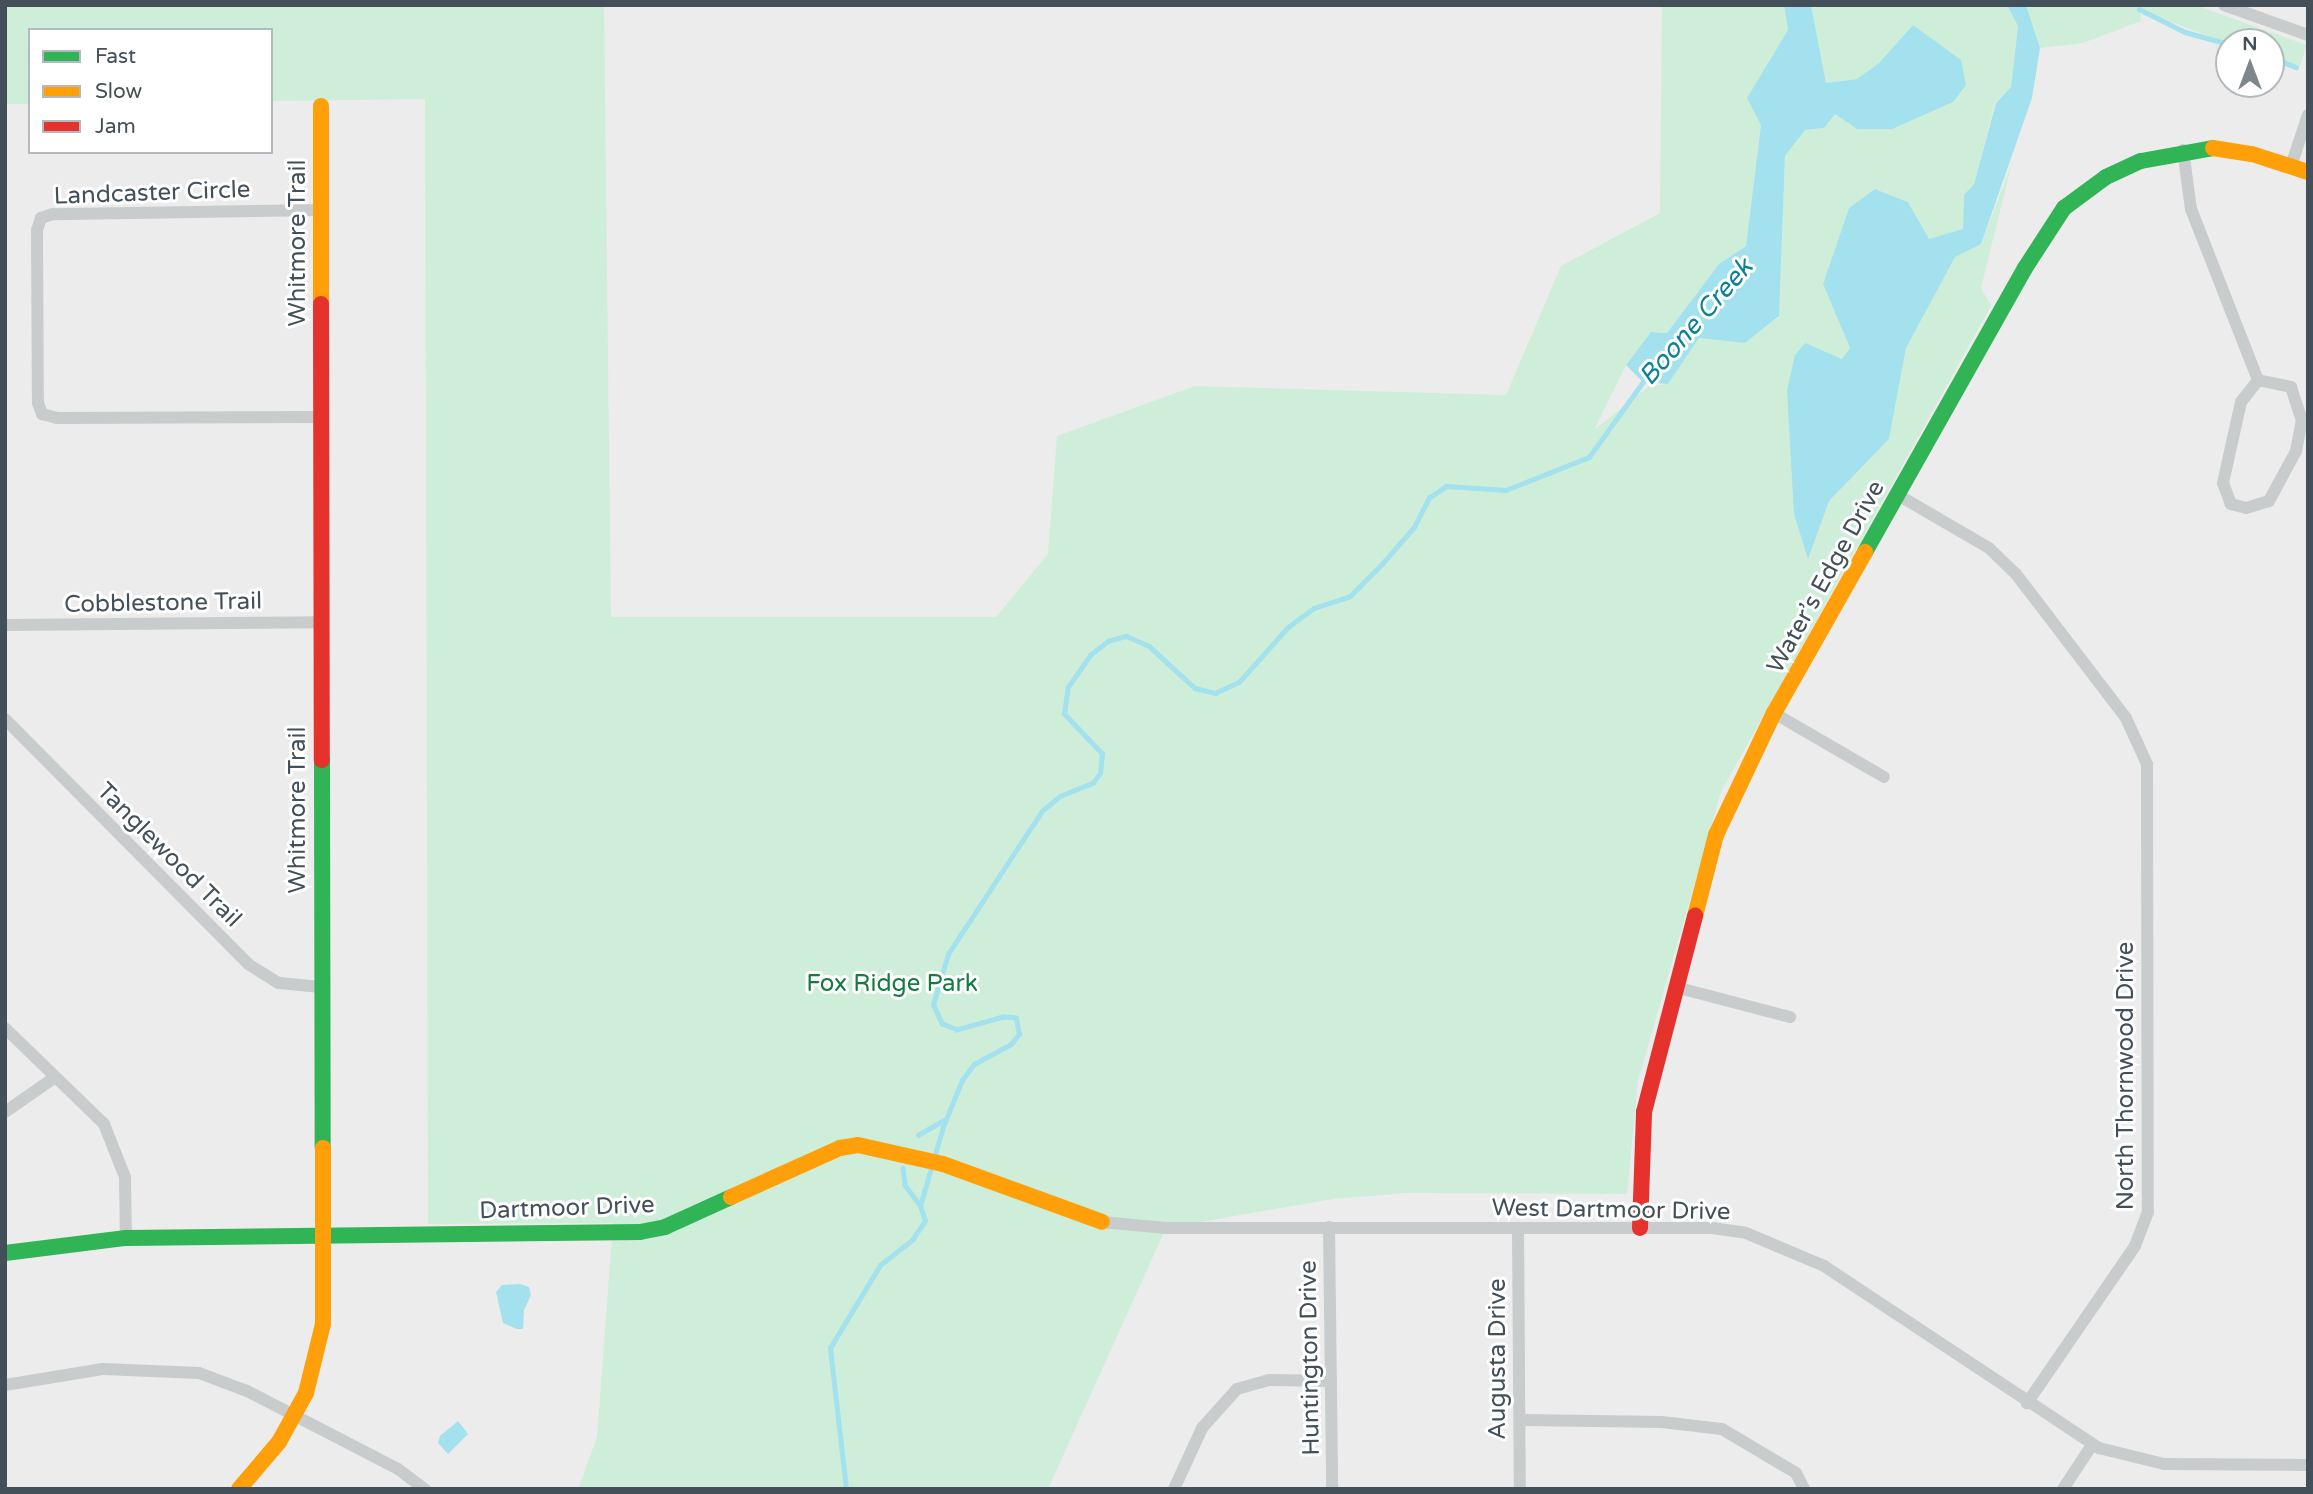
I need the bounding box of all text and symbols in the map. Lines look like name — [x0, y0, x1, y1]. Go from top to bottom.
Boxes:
legend — [28, 28, 273, 154]
north arrow — [2215, 28, 2285, 98]
text: N — [2242, 33, 2258, 55]
text: Fast — [95, 44, 136, 69]
text: Slow — [95, 79, 142, 104]
text: Jam — [95, 114, 136, 139]
street label: Whitmore Trail — [284, 159, 312, 327]
street label: Landcaster Circle — [53, 175, 251, 211]
water label: Boone Creek — [1632, 252, 1760, 392]
street label: Water’s Edge Drive — [1761, 476, 1891, 678]
street label: Cobblestone Trail — [64, 587, 262, 619]
street label: Whitmore Trail — [284, 726, 312, 894]
street label: Tanglewood Trail — [91, 777, 247, 933]
street label: North Thornwood Drive — [2112, 942, 2140, 1210]
park label: Fox Ridge Park — [806, 970, 978, 998]
street label: Dartmoor Drive — [479, 1191, 655, 1225]
street label: West Dartmoor Drive — [1491, 1194, 1731, 1226]
street label: Huntington Drive — [1294, 1260, 1326, 1456]
street label: Augusta Drive — [1484, 1278, 1512, 1440]

